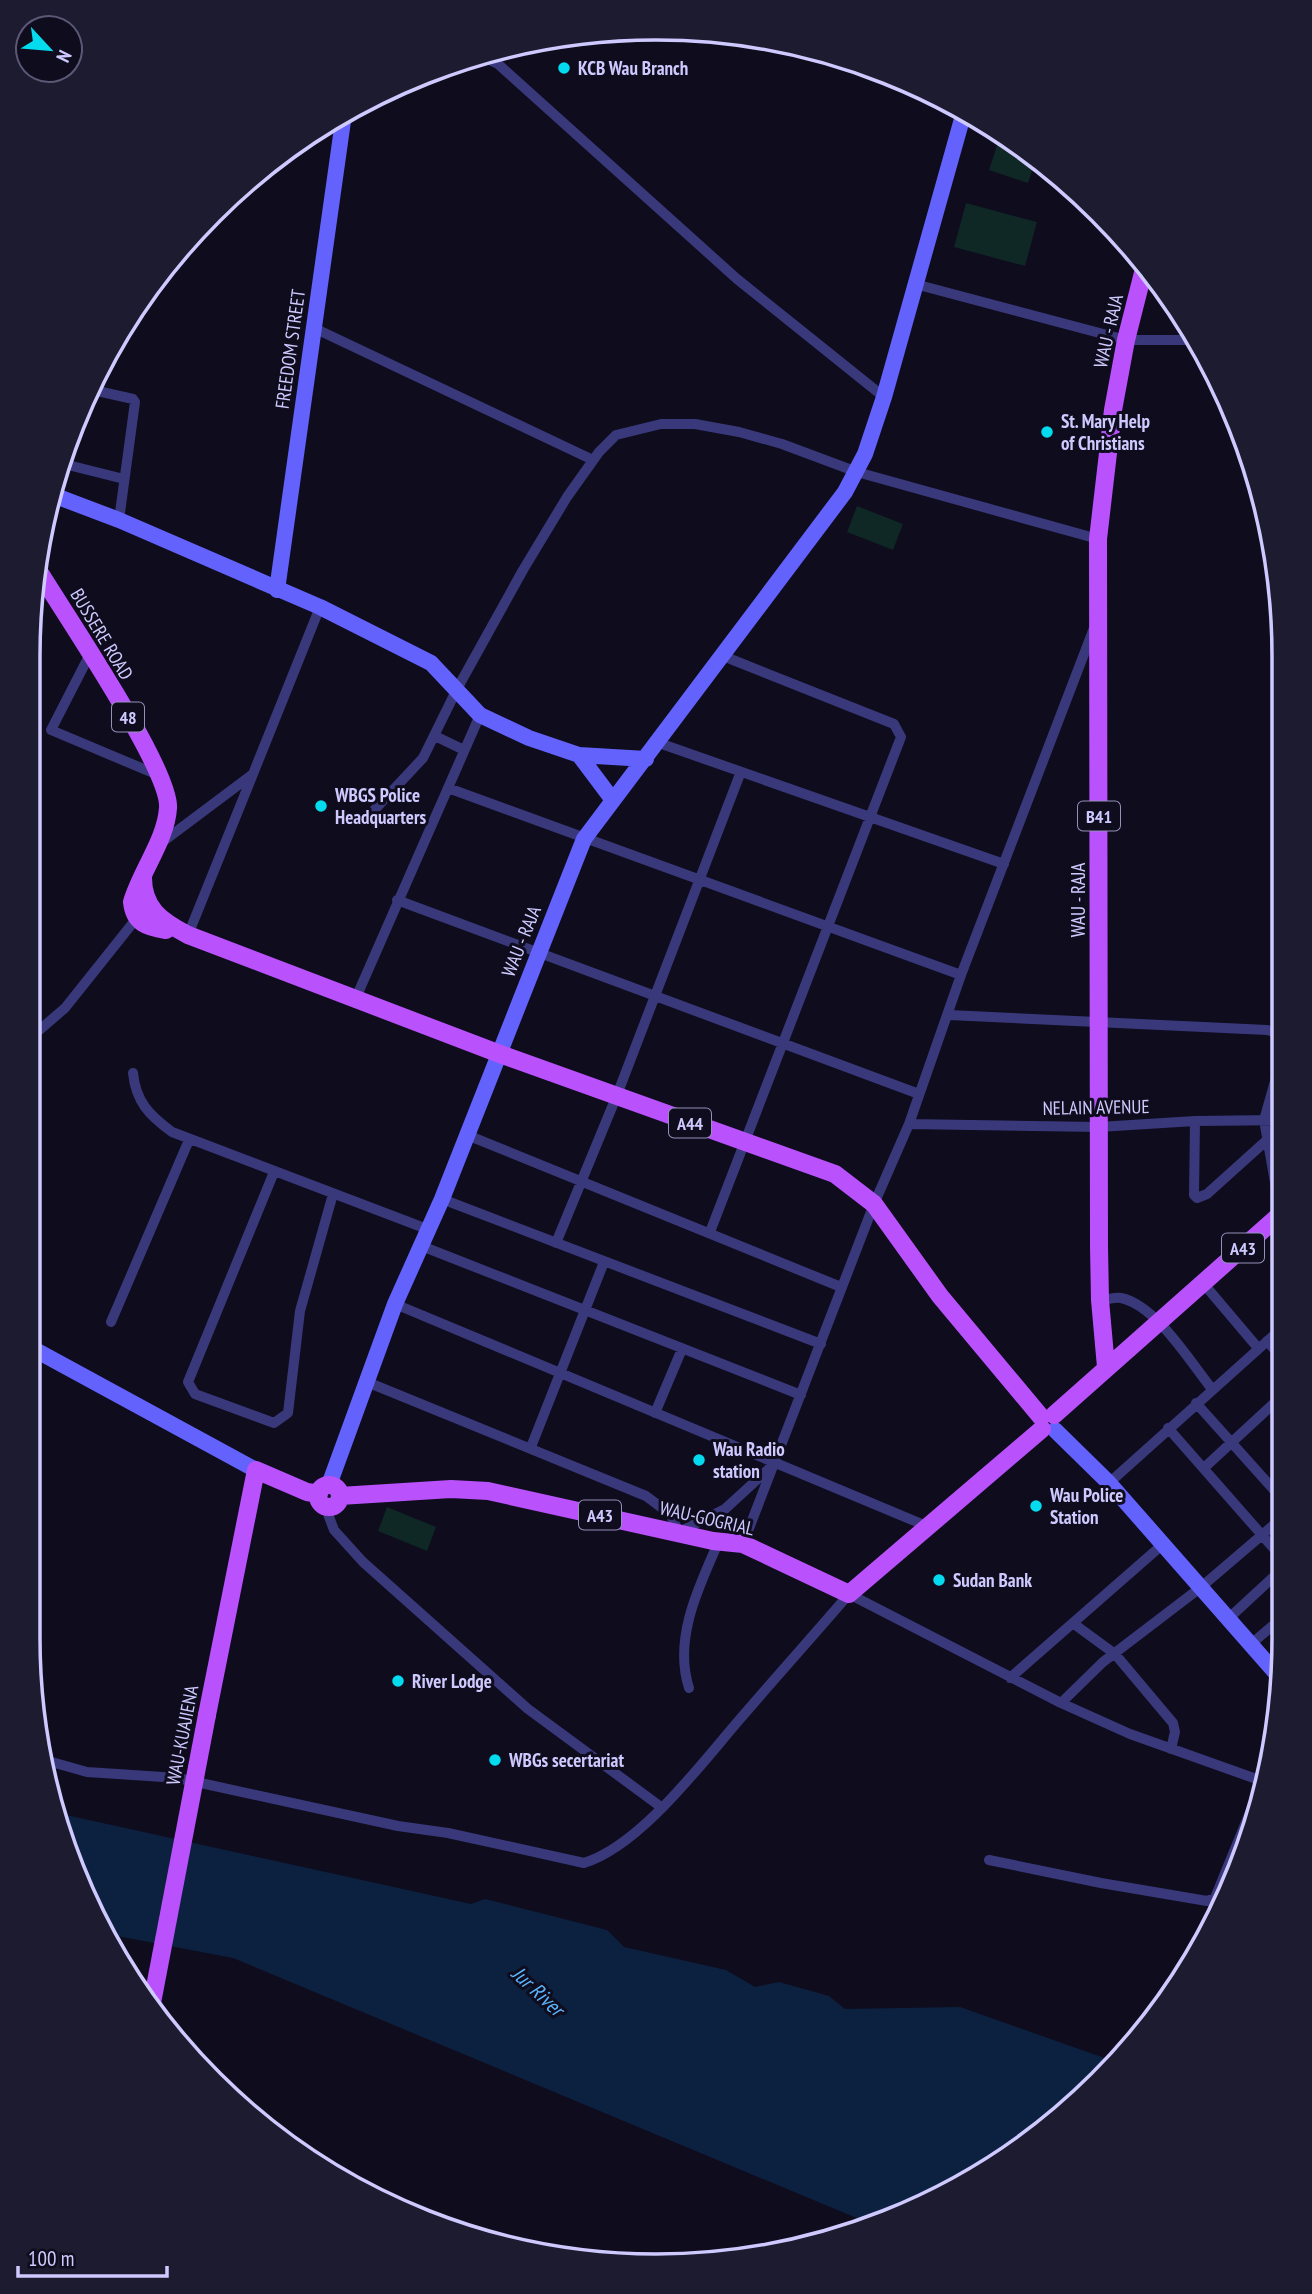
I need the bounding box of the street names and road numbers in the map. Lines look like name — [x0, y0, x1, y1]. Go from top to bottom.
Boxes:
street label: FREEDOM STREET — [270, 287, 310, 410]
street label: WAU - RAJA — [1088, 292, 1128, 370]
street label: BUSSERE ROAD — [65, 584, 139, 684]
road number: 48 — [112, 702, 144, 732]
road number: B41 — [1078, 802, 1120, 830]
street label: WAU - RAJA — [1066, 863, 1090, 937]
street label: WAU - RAJA — [496, 902, 546, 980]
street label: NELAIN AVENUE — [1042, 1094, 1150, 1120]
road number: A44 — [669, 1108, 711, 1138]
road number: A43 — [1222, 1233, 1264, 1262]
street label: WAU-GOGRIAL — [657, 1495, 757, 1541]
road number: A43 — [579, 1500, 621, 1530]
street label: WAU-KUAJIENA — [161, 1683, 203, 1787]

